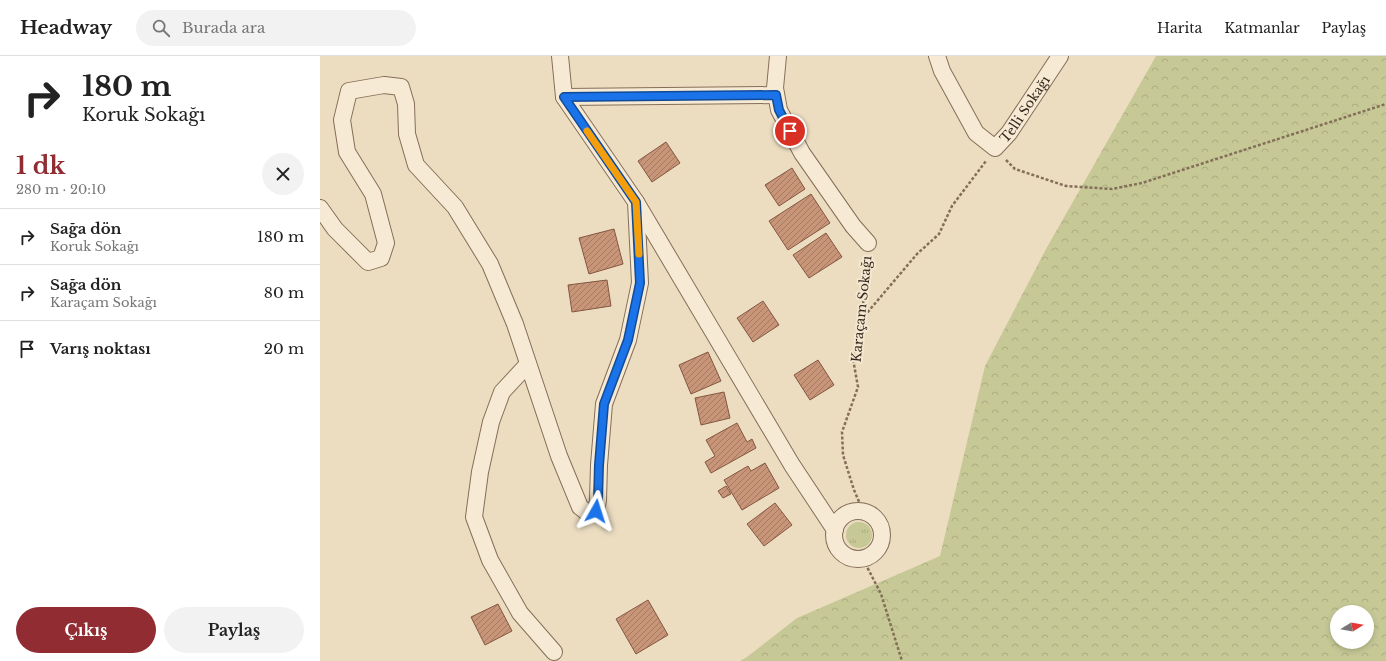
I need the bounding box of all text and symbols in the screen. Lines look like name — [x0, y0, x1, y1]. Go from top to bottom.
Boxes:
search box — [136, 10, 416, 46]
text: Headway — [20, 16, 112, 39]
icon: search — [150, 17, 172, 39]
text: Burada ara — [182, 18, 265, 37]
text: Harita — [1157, 19, 1202, 37]
text: Katmanlar — [1224, 19, 1300, 37]
text: Paylaş — [1322, 19, 1366, 37]
text: 180 m — [82, 69, 172, 104]
icon: right — [16, 72, 68, 124]
street label: Telli Sokağı — [996, 72, 1054, 146]
text: Koruk Sokağı — [82, 104, 205, 126]
pin — [773, 114, 807, 148]
icon: arrive — [779, 120, 801, 142]
text: 1 dk — [16, 151, 65, 180]
button: close — [262, 153, 304, 195]
text: 280 m · 20:10 — [16, 181, 106, 198]
text: Sağa dön — [50, 219, 122, 238]
icon: right — [16, 226, 38, 248]
text: 180 m — [257, 227, 304, 246]
text: Koruk Sokağı — [50, 238, 139, 255]
street label: Karaçam Sokağı — [847, 254, 876, 363]
text: Sağa dön — [50, 275, 122, 294]
icon: right — [16, 282, 38, 304]
text: 80 m — [264, 283, 304, 302]
text: Karaçam Sokağı — [50, 294, 157, 311]
icon: arrive — [16, 338, 38, 360]
text: Varış noktası — [50, 339, 151, 358]
text: 20 m — [264, 339, 304, 358]
position arrow — [575, 490, 617, 532]
north arrow — [1330, 605, 1374, 649]
map controls — [1330, 605, 1374, 649]
button: Çıkış — [16, 607, 156, 653]
button: Paylaş — [164, 607, 304, 653]

